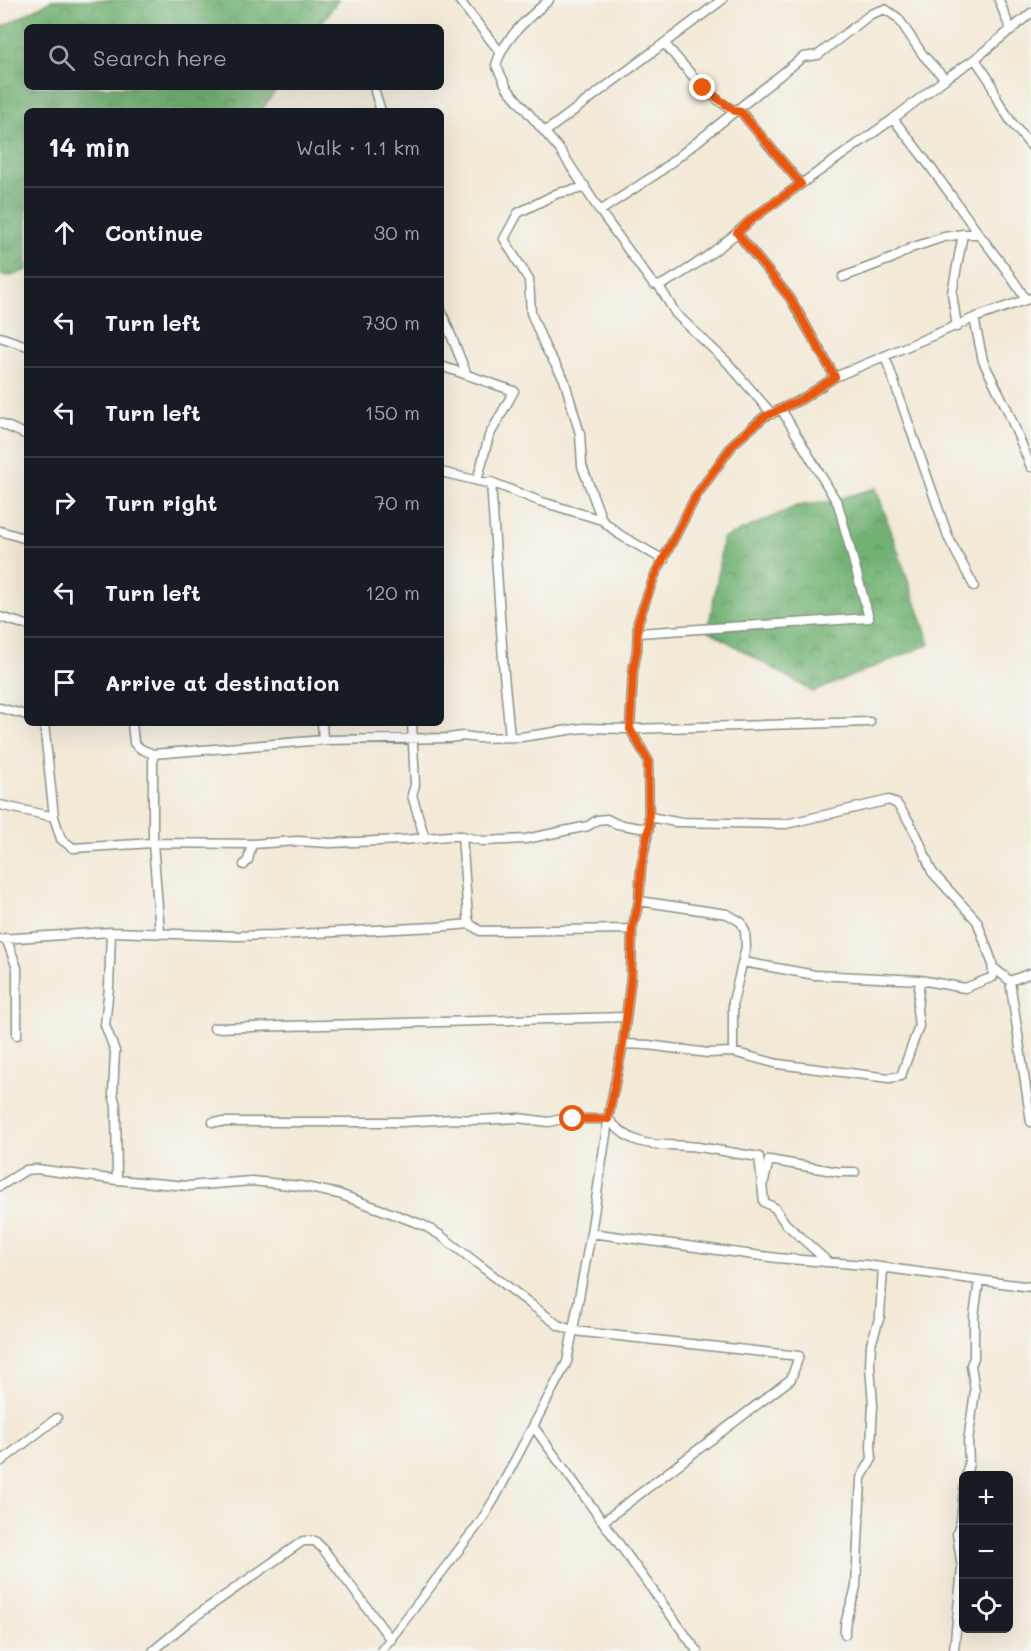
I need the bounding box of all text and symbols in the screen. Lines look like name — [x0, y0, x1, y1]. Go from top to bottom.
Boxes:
search box — [24, 24, 444, 90]
icon: search — [45, 41, 78, 74]
text: Search here — [93, 43, 227, 72]
route end — [689, 74, 715, 100]
text: 14 min — [48, 130, 130, 164]
text: Walk · 1.1 km — [296, 134, 420, 160]
icon: ahead — [48, 216, 81, 249]
text: Continue — [105, 218, 203, 247]
text: 30 m — [374, 219, 420, 245]
icon: left — [48, 306, 81, 339]
text: Turn left — [105, 308, 201, 337]
text: 730 m — [362, 309, 420, 335]
icon: left — [48, 396, 81, 429]
text: Turn left — [105, 398, 201, 427]
text: 150 m — [365, 399, 420, 425]
icon: right — [48, 486, 81, 519]
text: Turn right — [105, 488, 217, 517]
text: 70 m — [374, 489, 420, 515]
icon: left — [48, 576, 81, 609]
text: Turn left — [105, 578, 201, 607]
text: 120 m — [365, 579, 420, 605]
icon: arrive — [48, 666, 81, 699]
text: Arrive at destination — [105, 668, 340, 697]
route start — [559, 1105, 585, 1131]
map controls — [959, 1471, 1013, 1633]
button: + — [959, 1471, 1013, 1525]
button: − — [959, 1525, 1013, 1579]
button: locate — [959, 1579, 1013, 1633]

